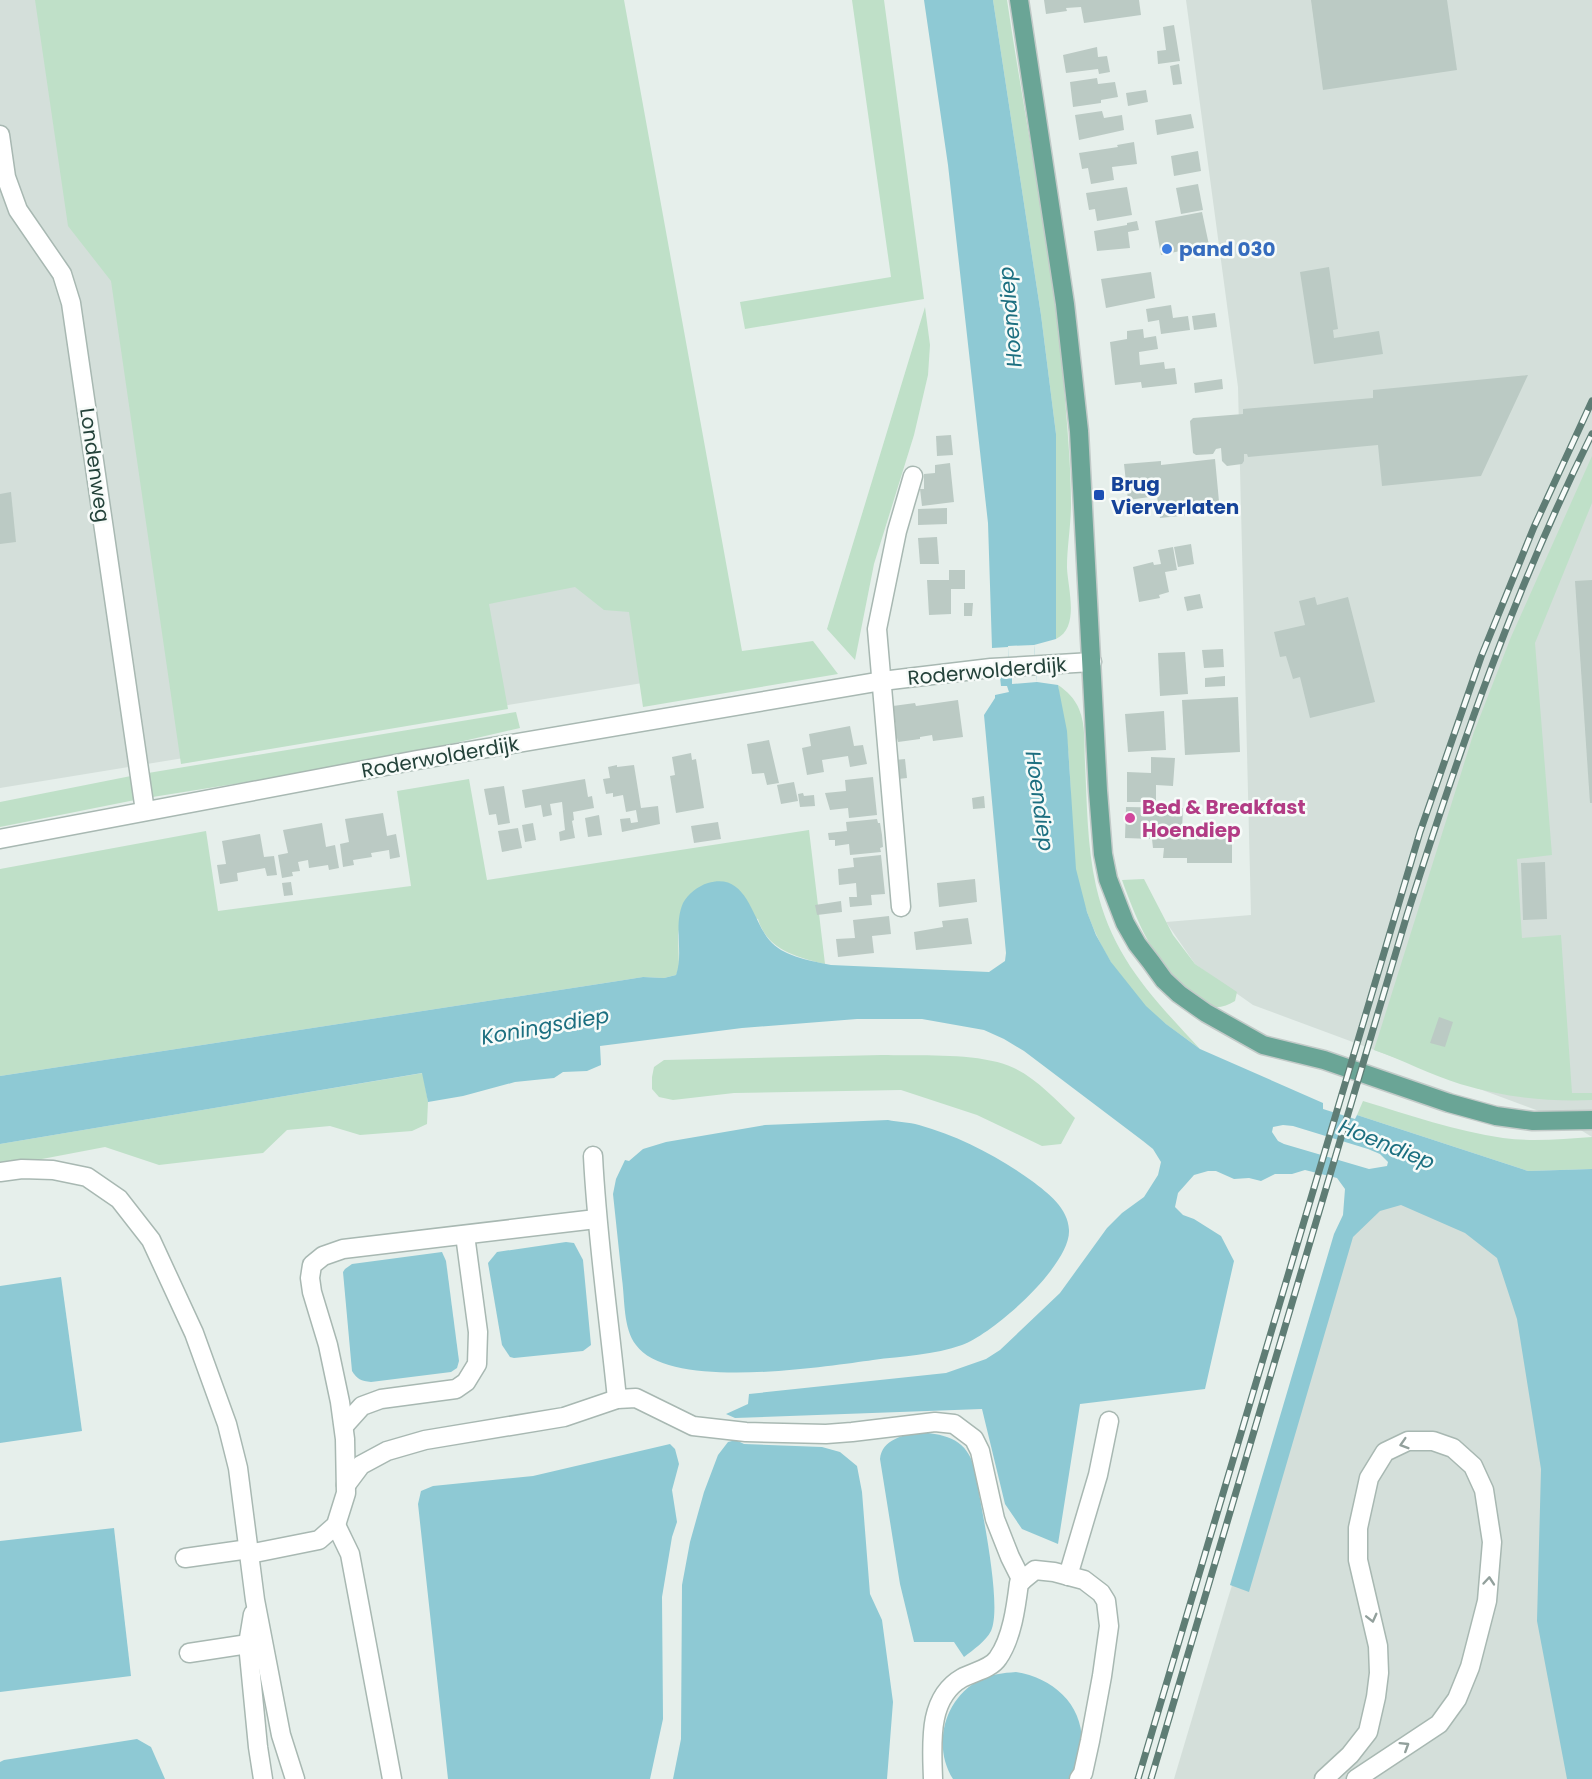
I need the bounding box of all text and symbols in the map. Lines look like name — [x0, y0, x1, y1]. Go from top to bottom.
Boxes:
place label: pand 030 — [1179, 235, 1276, 263]
marker: pand 030 — [1160, 242, 1174, 256]
water label: Hoendiep — [991, 265, 1029, 369]
street label: Londenweg — [73, 406, 117, 524]
place label: Brug Vierverlaten — [1111, 470, 1239, 521]
marker: Brug Vierverlaten — [1092, 488, 1106, 502]
street label: Roderwolderdijk — [906, 650, 1068, 692]
street label: Roderwolderdijk — [359, 729, 522, 785]
water label: Hoendiep — [1019, 749, 1061, 853]
place label: Bed & Breakfast Hoendiep — [1142, 793, 1306, 844]
marker: Bed & Breakfast Hoendiep — [1123, 811, 1137, 825]
water label: Koningsdiep — [479, 1000, 611, 1052]
water label: Hoendiep — [1335, 1112, 1439, 1176]
one-way arrow — [1400, 1437, 1410, 1449]
one-way arrow — [1482, 1576, 1495, 1585]
one-way arrow — [1364, 1613, 1377, 1623]
one-way arrow — [1399, 1742, 1409, 1754]

